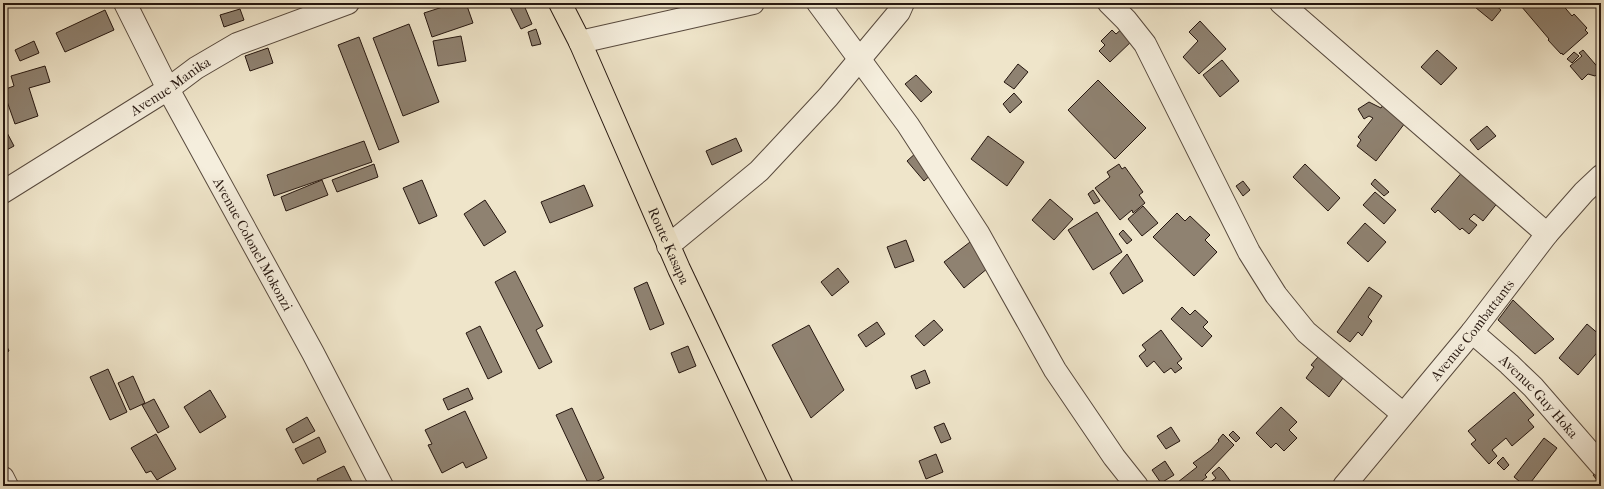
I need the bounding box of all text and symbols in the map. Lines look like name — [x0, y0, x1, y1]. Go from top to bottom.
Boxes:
street label: Avenue Manika — [126, 53, 214, 120]
street label: Avenue Colonel Mokonzi — [209, 174, 296, 314]
street label: Route Kasapa — [644, 205, 693, 288]
street label: Avenue Combattants — [1426, 276, 1518, 385]
street label: Avenue Guy Hoka — [1495, 351, 1582, 442]

